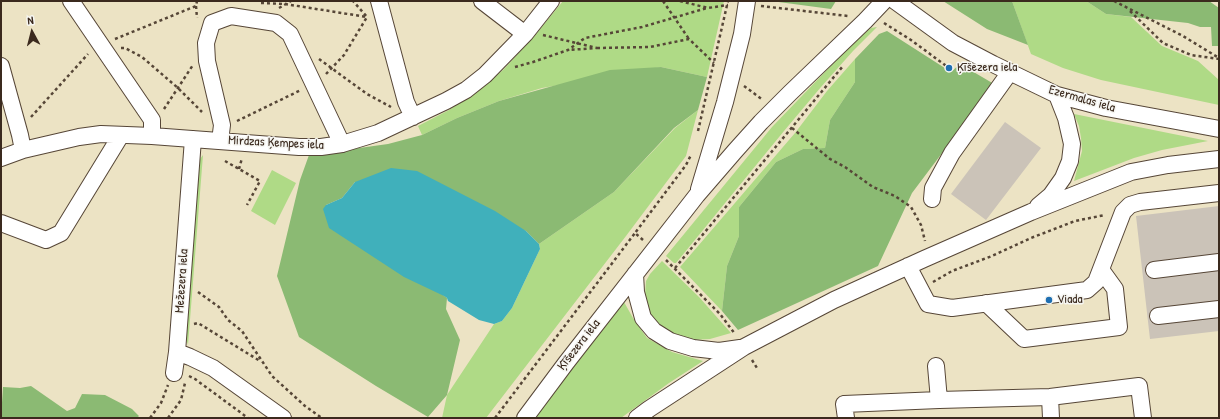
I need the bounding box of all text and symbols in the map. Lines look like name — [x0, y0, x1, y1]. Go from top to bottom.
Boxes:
north arrow — [12, 12, 52, 52]
text: N — [27, 13, 34, 27]
place label: Ķīšezera iela — [957, 60, 1017, 76]
marker: Ķīšezera iela — [944, 63, 954, 73]
street label: Ezermalas iela — [1047, 82, 1117, 116]
street label: Mirdzas Ķempes iela — [228, 133, 324, 153]
street label: Mežezera iela — [172, 248, 192, 314]
place label: Viada — [1057, 292, 1082, 308]
marker: Viada — [1044, 295, 1054, 305]
street label: Ķīšezera iela — [554, 316, 604, 374]

